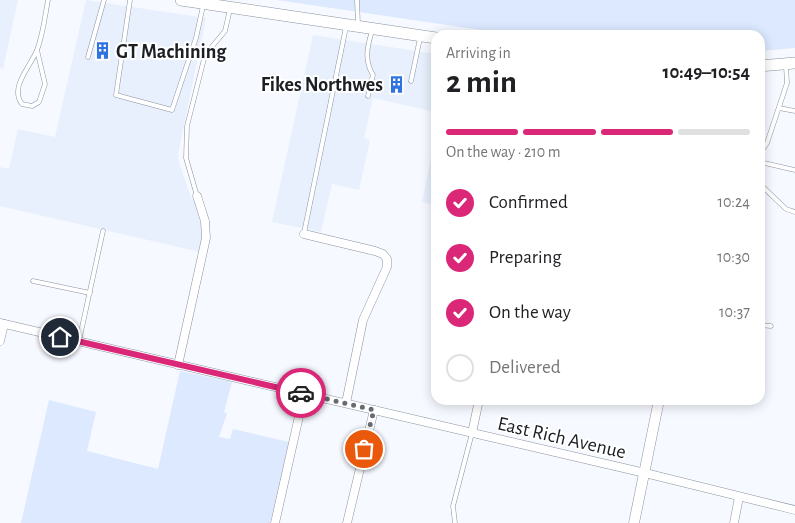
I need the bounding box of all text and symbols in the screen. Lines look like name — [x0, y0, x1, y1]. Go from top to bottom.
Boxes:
building icon: GT Machining — [92, 41, 112, 61]
place label: GT Machining — [116, 42, 227, 62]
text: Arriving in — [446, 45, 511, 61]
text: 10:49–10:54 — [663, 63, 750, 82]
text: 2 min — [446, 66, 517, 98]
building icon: Fikes Northwes — [387, 74, 407, 94]
place label: Fikes Northwes — [261, 75, 383, 95]
text: On the way · 210 m — [446, 144, 561, 160]
icon: check — [446, 189, 474, 217]
text: Confirmed — [489, 193, 568, 212]
text: 10:24 — [717, 194, 750, 210]
icon: check — [446, 244, 474, 272]
text: Preparing — [489, 248, 562, 267]
text: 10:30 — [717, 249, 750, 265]
icon: check — [446, 299, 474, 327]
text: On the way — [489, 303, 571, 322]
text: 10:37 — [719, 304, 750, 320]
pin — [39, 316, 81, 358]
icon: home — [46, 323, 74, 351]
text: Delivered — [489, 358, 561, 377]
courier — [276, 368, 326, 418]
icon: car — [287, 379, 315, 407]
street label: East Rich Avenue — [496, 413, 628, 462]
pin — [343, 428, 385, 470]
icon: bag — [350, 435, 378, 463]

